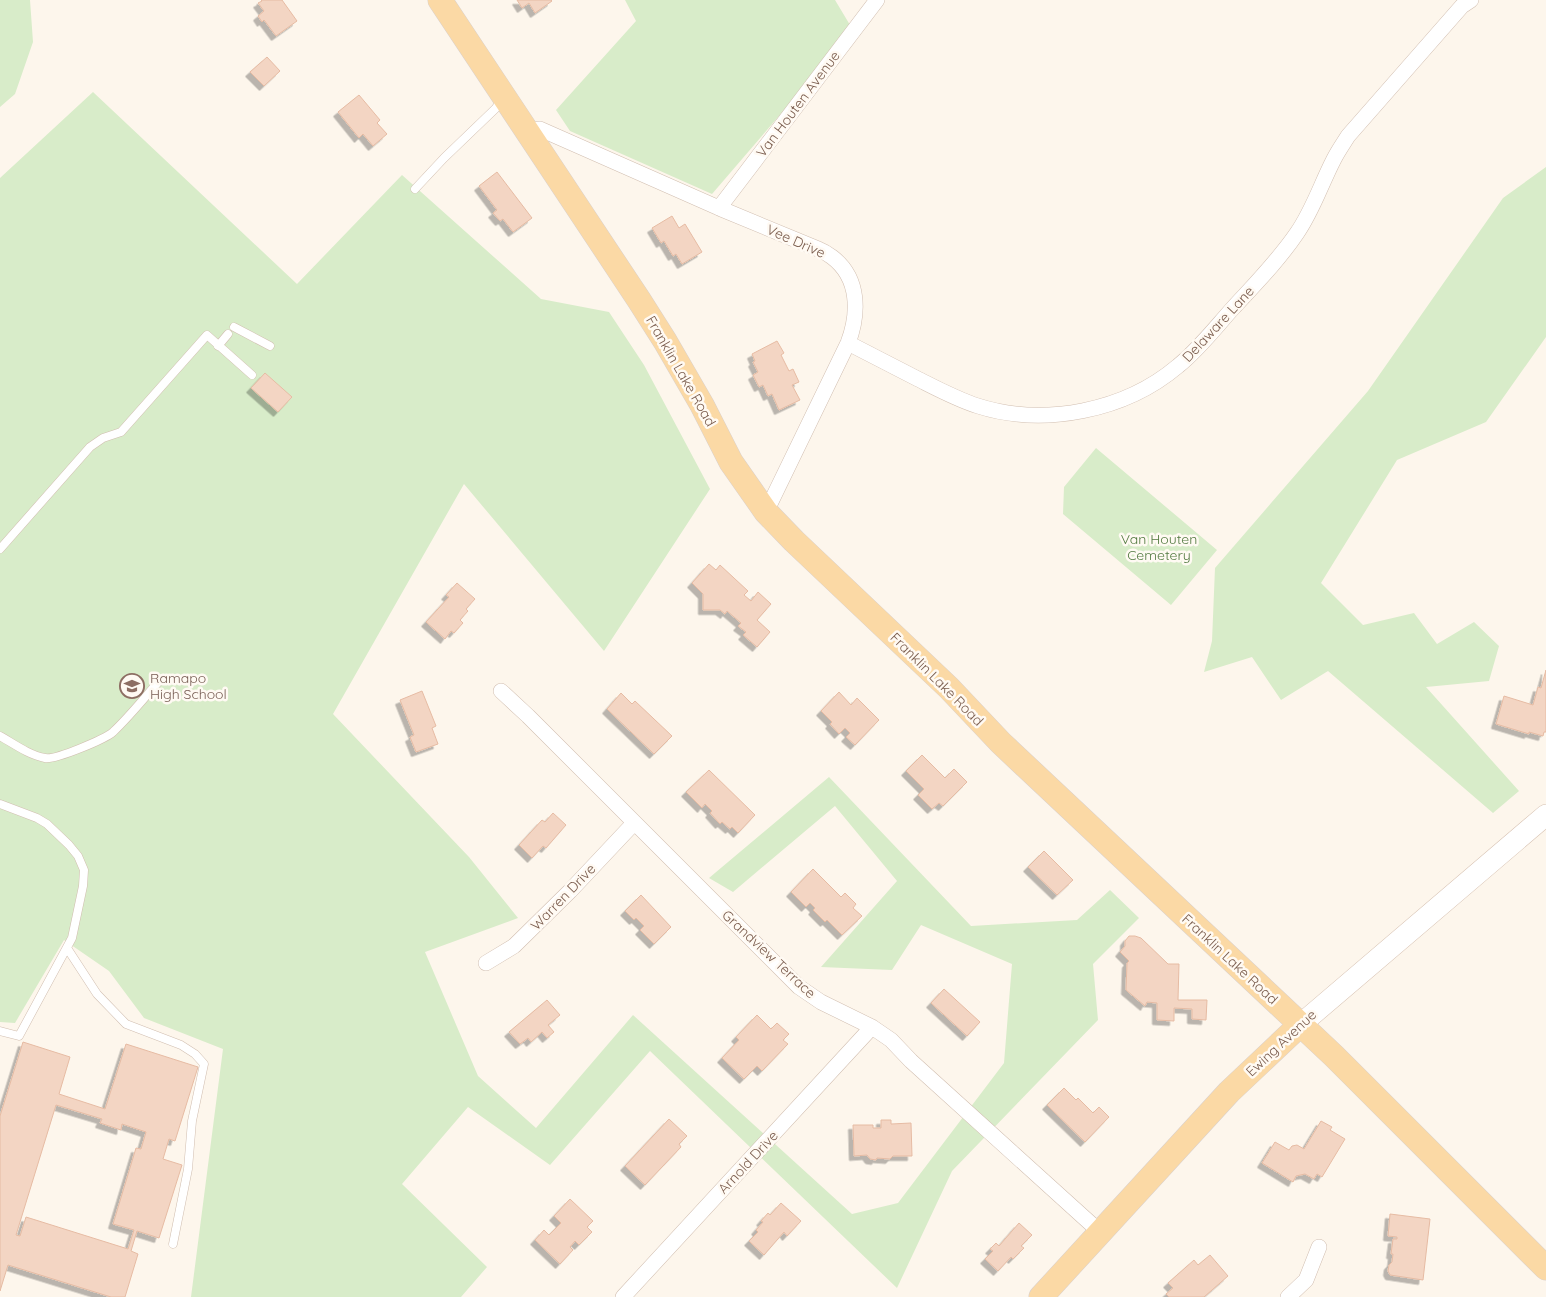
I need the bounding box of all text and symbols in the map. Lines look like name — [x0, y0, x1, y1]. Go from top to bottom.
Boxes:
street label: Van Houten Avenue — [752, 47, 844, 161]
street label: Vee Drive — [764, 220, 828, 262]
street label: Delaware Lane — [1178, 282, 1258, 366]
street label: Franklin Lake Road — [642, 312, 720, 430]
park label: Van Houten Cemetery — [1121, 530, 1197, 564]
street label: Franklin Lake Road — [887, 629, 987, 729]
place label: Ramapo High School — [150, 669, 227, 703]
school or university icon: Ramapo High School — [119, 673, 145, 699]
street label: Warren Drive — [527, 860, 599, 934]
street label: Grandview Terrace — [718, 906, 820, 1002]
street label: Franklin Lake Road — [1178, 910, 1282, 1008]
street label: Ewing Avenue — [1242, 1006, 1320, 1080]
street label: Arnold Drive — [714, 1127, 782, 1197]

